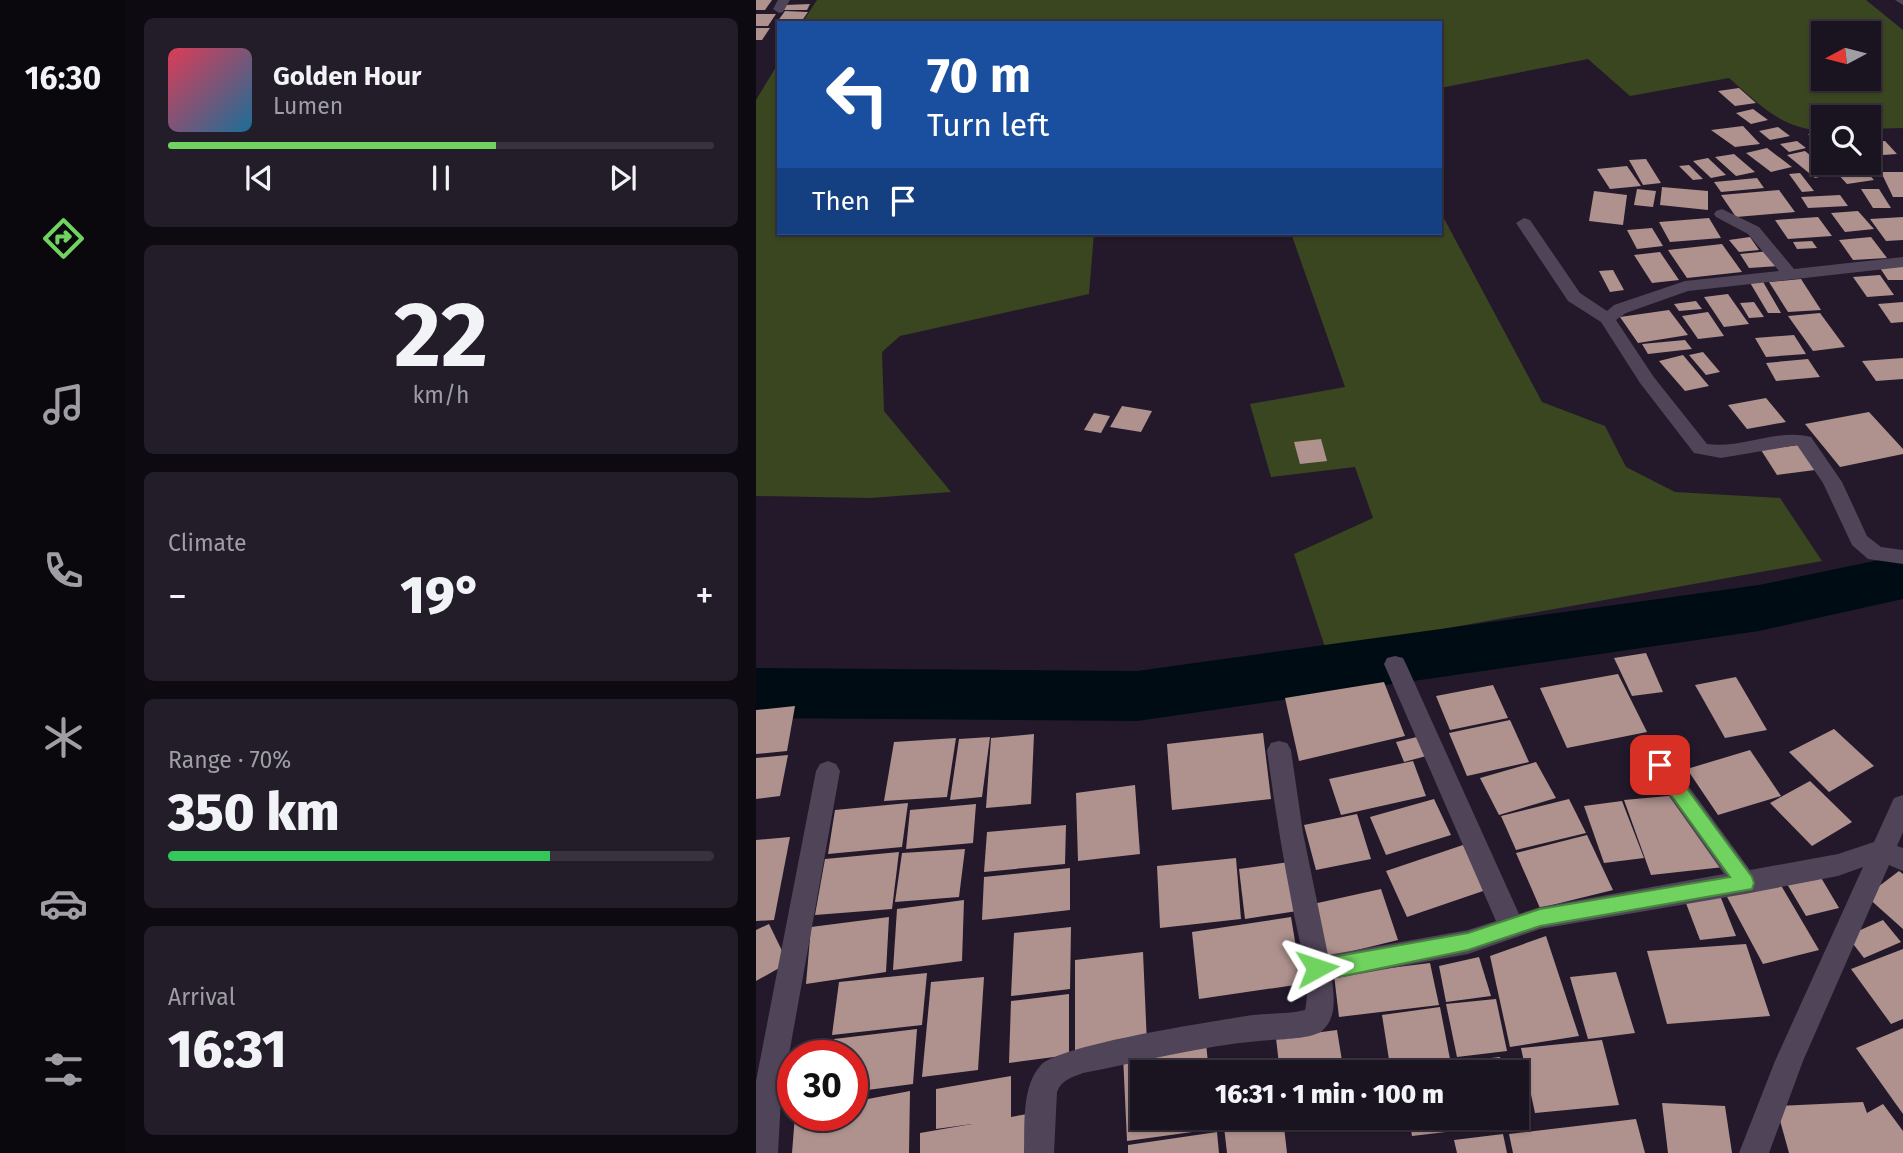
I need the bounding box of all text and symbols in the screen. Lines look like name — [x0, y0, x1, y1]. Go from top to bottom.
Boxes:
north arrow — [1811, 21, 1881, 91]
map controls — [1811, 21, 1881, 175]
text: 70 m — [927, 46, 1031, 105]
icon: left — [812, 49, 903, 140]
text: 16:30 — [25, 59, 101, 97]
text: Golden Hour — [273, 61, 421, 92]
text: Lumen — [273, 92, 343, 120]
button: search — [1811, 105, 1881, 175]
text: Turn left — [927, 106, 1049, 144]
icon: previous — [240, 159, 278, 197]
icon: pause — [422, 159, 460, 197]
icon: next — [604, 159, 642, 197]
icon: arrive — [884, 182, 922, 220]
text: Then — [812, 186, 870, 217]
icon: directions — [39, 214, 88, 263]
text: 22 — [394, 281, 488, 390]
icon: music — [39, 380, 88, 429]
text: km/h — [413, 381, 469, 409]
text: Climate — [168, 529, 247, 557]
icon: phone — [39, 546, 88, 595]
text: 19° — [400, 564, 482, 627]
text: − — [168, 573, 187, 619]
text: + — [695, 573, 714, 619]
icon: climate — [39, 713, 88, 762]
pin — [1630, 735, 1690, 795]
text: Range · 70% — [168, 746, 291, 774]
icon: arrive — [1641, 746, 1679, 784]
text: 350 km — [168, 781, 340, 844]
icon: car — [39, 879, 88, 928]
position arrow — [1280, 931, 1354, 1005]
text: Arrival — [168, 983, 235, 1011]
text: 16:31 — [168, 1018, 287, 1081]
speed limit sign: 30 — [777, 1040, 868, 1131]
icon: filters — [39, 1045, 88, 1094]
text: 16:31 · 1 min · 100 m — [1215, 1079, 1444, 1110]

